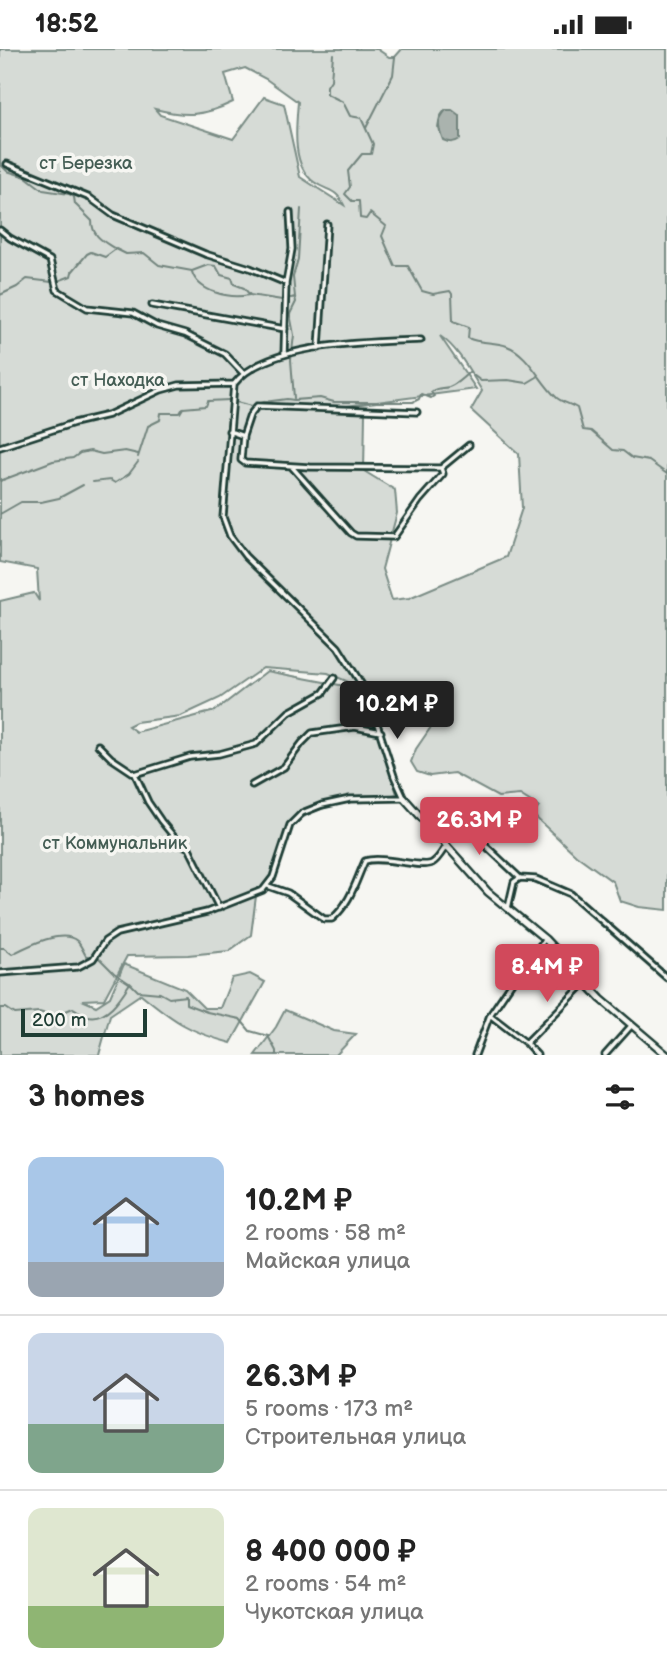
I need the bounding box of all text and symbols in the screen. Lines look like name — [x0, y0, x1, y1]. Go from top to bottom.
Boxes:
text: 18:52 — [35, 9, 98, 40]
park label: ст Березка — [39, 153, 133, 174]
park label: ст Находка — [71, 370, 165, 391]
pin: 10.2M ₽ — [332, 681, 462, 741]
text: 10.2M ₽ — [356, 690, 438, 718]
pin: 26.3M ₽ — [414, 797, 544, 857]
text: 26.3M ₽ — [436, 806, 522, 834]
park label: ст Коммунальник — [43, 833, 188, 854]
pin: 8.4M ₽ — [490, 944, 604, 1004]
text: 8.4M ₽ — [511, 953, 583, 981]
scale bar — [21, 1006, 147, 1038]
text: 200 m — [32, 1009, 86, 1032]
icon: filters — [601, 1078, 639, 1116]
text: 3 homes — [28, 1079, 145, 1115]
text: 10.2M ₽ — [245, 1183, 352, 1219]
icon: home — [84, 1185, 168, 1269]
text: 2 rooms · 58 m² — [245, 1219, 406, 1247]
text: Майская улица — [245, 1247, 410, 1275]
text: 26.3M ₽ — [245, 1359, 357, 1395]
icon: home — [84, 1361, 168, 1445]
text: 5 rooms · 173 m² — [245, 1395, 413, 1423]
text: Строительная улица — [245, 1423, 466, 1451]
text: 8 400 000 ₽ — [245, 1534, 416, 1570]
icon: home — [84, 1536, 168, 1620]
text: 2 rooms · 54 m² — [245, 1570, 407, 1598]
text: Чукотская улица — [245, 1598, 424, 1626]

